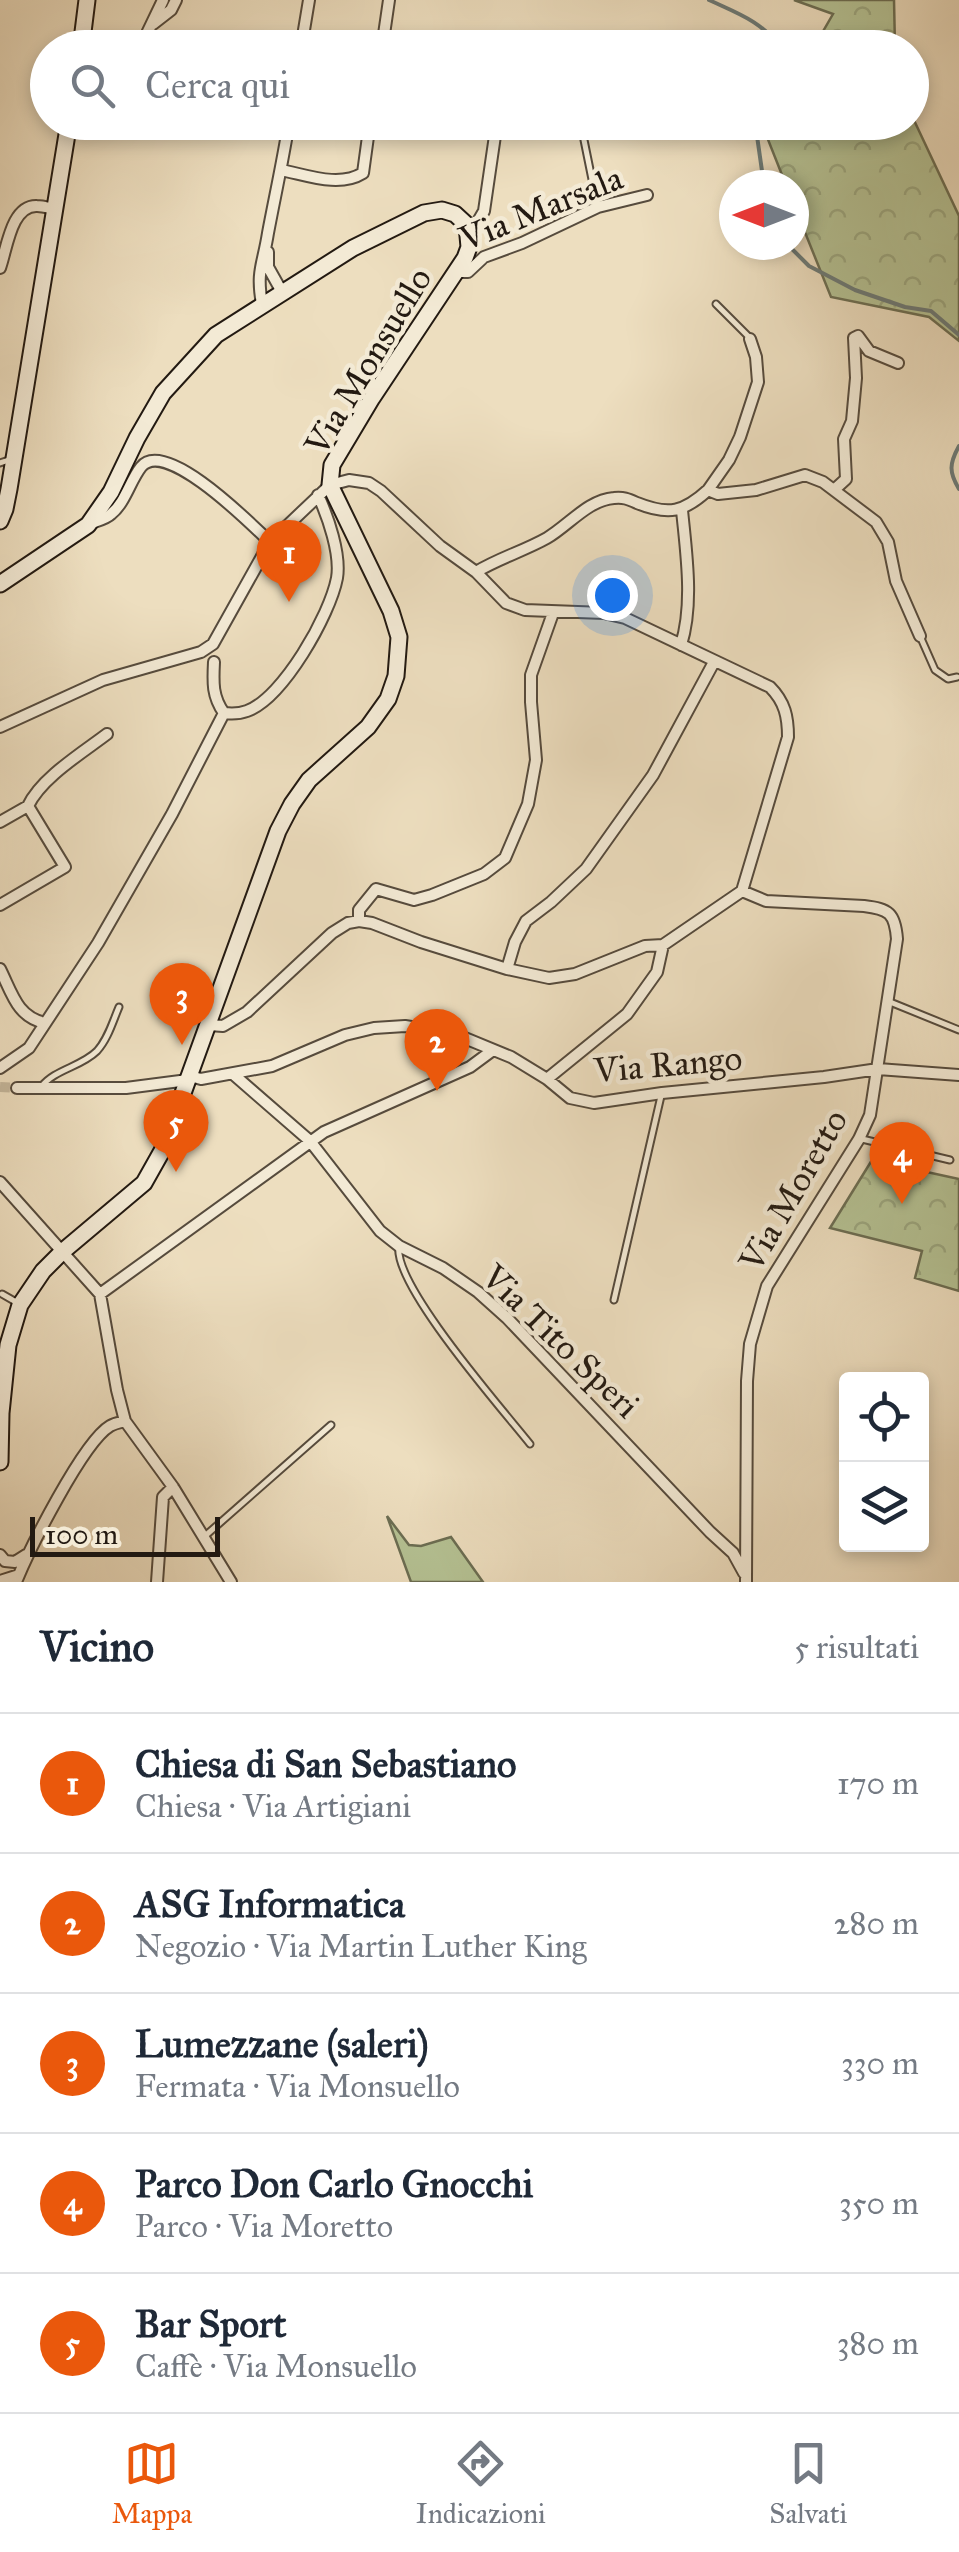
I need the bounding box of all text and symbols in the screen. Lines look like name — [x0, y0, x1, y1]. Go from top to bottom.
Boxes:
search box — [30, 30, 929, 140]
icon: search — [65, 58, 120, 113]
text: Cerca qui — [145, 62, 290, 108]
street label: Via Marsala — [452, 156, 629, 261]
north arrow — [719, 170, 809, 260]
street label: Via Monsuello — [295, 260, 441, 464]
pin: 1 — [256, 520, 322, 602]
your location — [587, 570, 638, 621]
pin: 3 — [150, 962, 214, 1045]
pin: 2 — [404, 1008, 470, 1091]
street label: Via Rango — [591, 1037, 744, 1092]
pin: 5 — [144, 1090, 208, 1172]
street label: Via Moretto — [729, 1102, 857, 1280]
pin: 4 — [870, 1122, 934, 1204]
street label: Via Tito Speri — [472, 1255, 649, 1427]
map controls — [839, 1372, 929, 1552]
button: locate — [839, 1372, 929, 1462]
button: layers — [839, 1462, 929, 1552]
scale bar — [30, 1512, 220, 1556]
text: 100 m — [45, 1517, 118, 1552]
text: Vicino — [40, 1621, 154, 1673]
text: 5 risultati — [794, 1628, 919, 1667]
text: Chiesa di San Sebastiano — [135, 1741, 517, 1787]
text: 1 — [66, 1764, 79, 1803]
text: 170 m — [837, 1764, 919, 1803]
text: Chiesa · Via Artigiani — [135, 1787, 411, 1826]
text: ASG Informatica — [135, 1881, 405, 1927]
text: 2 — [65, 1904, 80, 1943]
text: 280 m — [834, 1904, 919, 1943]
text: Negozio · Via Martin Luther King — [135, 1927, 587, 1966]
text: Lumezzane (saleri) — [135, 2021, 429, 2067]
text: 3 — [66, 2044, 79, 2083]
text: 330 m — [841, 2044, 919, 2083]
text: Fermata · Via Monsuello — [135, 2067, 460, 2106]
text: Parco Don Carlo Gnocchi — [135, 2161, 533, 2207]
text: 4 — [64, 2184, 81, 2223]
text: 350 m — [839, 2184, 919, 2223]
text: Parco · Via Moretto — [135, 2207, 393, 2246]
text: Bar Sport — [135, 2301, 287, 2347]
text: 5 — [65, 2324, 80, 2363]
text: 380 m — [837, 2324, 919, 2363]
text: Caffè · Via Monsuello — [135, 2347, 417, 2386]
tab: Mappa — [112, 2436, 192, 2531]
tab: Indicazioni — [416, 2436, 546, 2531]
tab: Salvati — [769, 2436, 847, 2531]

